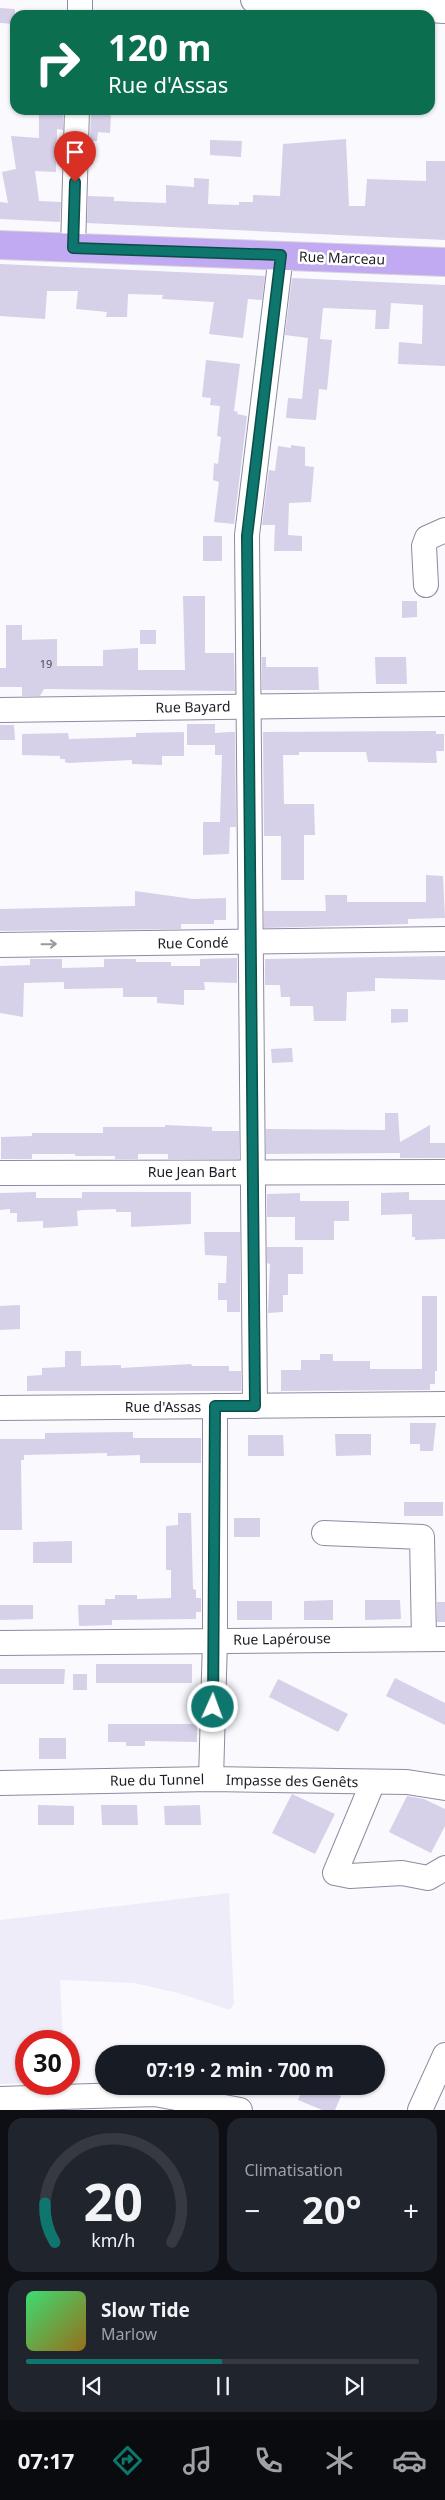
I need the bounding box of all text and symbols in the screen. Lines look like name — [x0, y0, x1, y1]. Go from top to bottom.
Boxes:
text: 120 m — [108, 24, 211, 71]
icon: right — [25, 30, 90, 95]
text: Rue d'Assas — [108, 69, 228, 99]
pin — [54, 131, 96, 182]
icon: arrive — [61, 138, 89, 166]
street label: Rue Marceau — [299, 247, 385, 268]
house number: 19 — [40, 656, 52, 671]
street label: Rue Bayard — [155, 696, 231, 717]
street label: Rue Condé — [157, 932, 229, 953]
one-way arrow — [40, 939, 56, 949]
street label: Rue Jean Bart — [148, 1162, 236, 1181]
street label: Rue d'Assas — [125, 1397, 202, 1416]
street label: Rue Lapérouse — [233, 1628, 331, 1649]
position arrow — [186, 1680, 238, 1732]
street label: Rue du Tunnel — [110, 1769, 204, 1790]
street label: Impasse des Genêts — [226, 1770, 359, 1791]
speed limit sign: 30 — [15, 2030, 80, 2095]
text: 07:19 · 2 min · 700 m — [146, 2057, 334, 2083]
text: Climatisation — [245, 2159, 343, 2181]
text: 20 — [84, 2165, 143, 2236]
text: 20° — [302, 2183, 362, 2235]
text: − — [245, 2191, 261, 2229]
text: + — [403, 2191, 419, 2229]
text: km/h — [91, 2228, 135, 2252]
text: Slow Tide — [101, 2297, 190, 2323]
text: Marlow — [101, 2323, 157, 2345]
icon: previous — [78, 2372, 106, 2400]
icon: pause — [209, 2372, 237, 2400]
icon: next — [340, 2372, 368, 2400]
icon: directions — [110, 2443, 145, 2478]
icon: music — [180, 2443, 215, 2478]
icon: phone — [251, 2443, 286, 2478]
icon: climate — [322, 2443, 357, 2478]
icon: car — [392, 2443, 427, 2478]
text: 07:17 — [18, 2445, 74, 2475]

